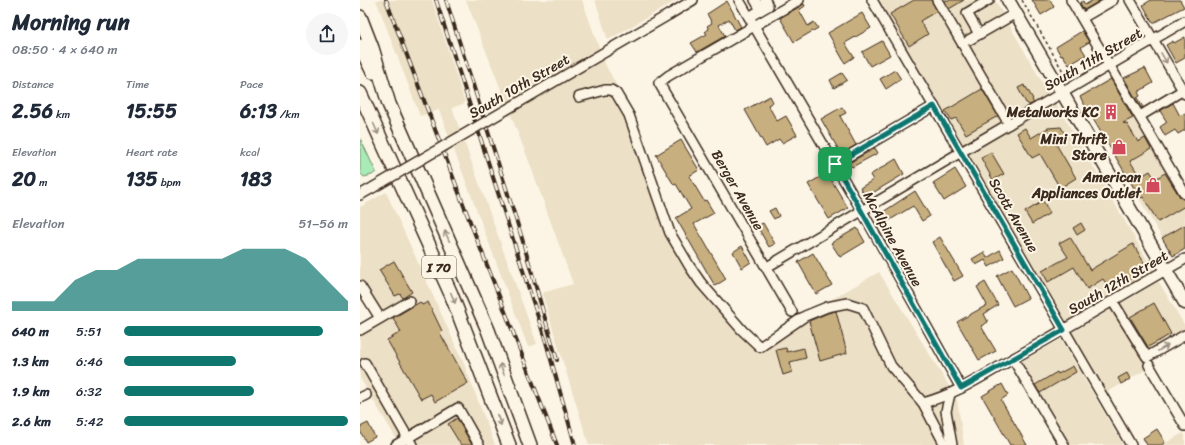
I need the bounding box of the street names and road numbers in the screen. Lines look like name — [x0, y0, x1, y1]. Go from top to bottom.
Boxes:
street label: South 11th Street — [1039, 21, 1147, 98]
street label: South 10th Street — [464, 47, 574, 126]
street label: Berger Avenue — [704, 145, 771, 236]
street label: Scott Avenue — [982, 173, 1045, 258]
street label: McAlpine Avenue — [856, 187, 929, 292]
street label: South 12th Street — [1063, 244, 1173, 321]
road number: I 70 — [422, 256, 456, 278]

